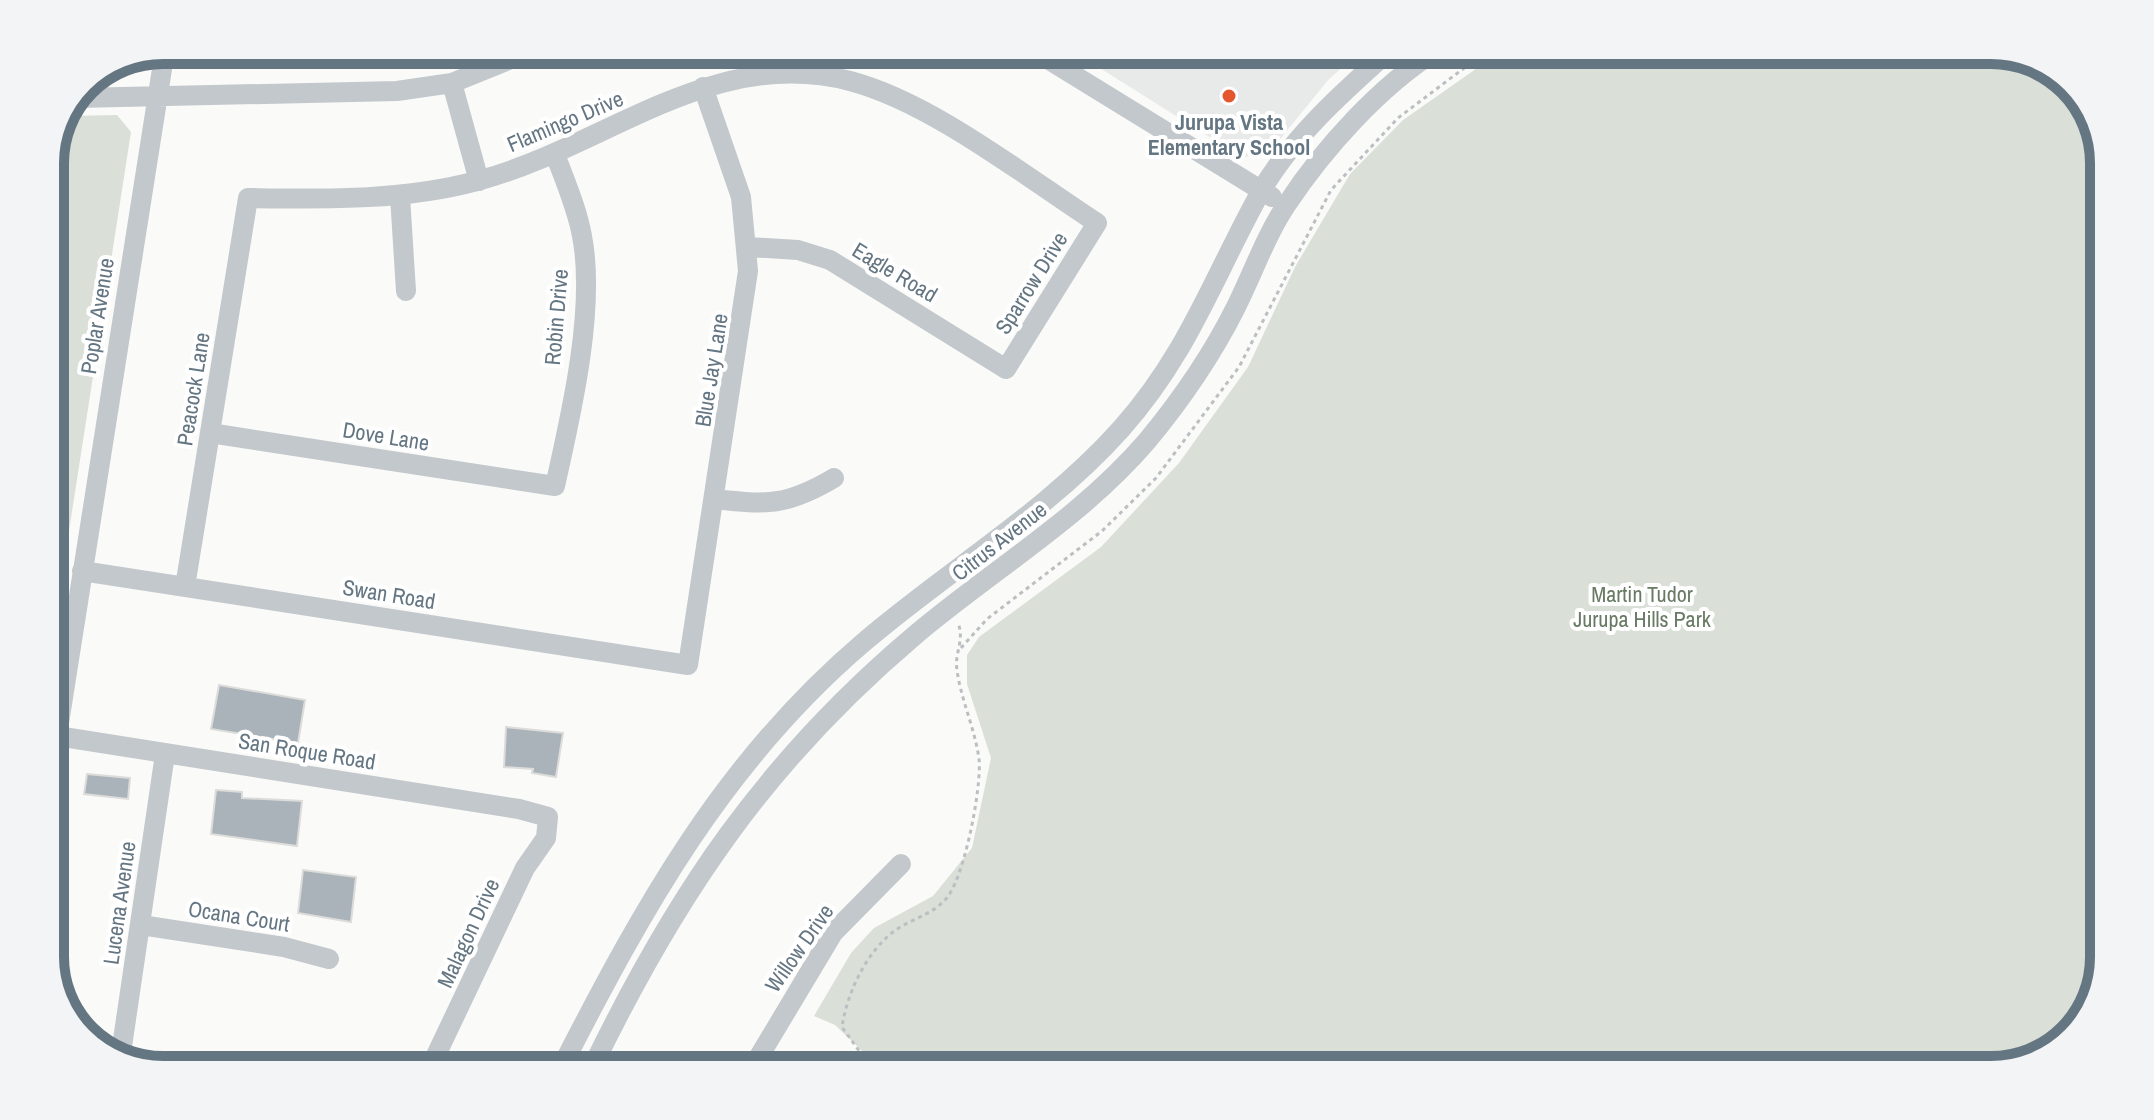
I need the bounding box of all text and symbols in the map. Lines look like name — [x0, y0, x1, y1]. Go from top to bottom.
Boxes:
street label: Flamingo Drive — [502, 83, 628, 159]
marker: Jurupa Vista Elementary School — [1220, 87, 1238, 105]
place label: Jurupa Vista Elementary School — [1148, 107, 1310, 162]
street label: Sparrow Drive — [988, 226, 1074, 340]
street label: Eagle Road — [847, 235, 943, 309]
street label: Poplar Avenue — [73, 256, 121, 376]
street label: Robin Drive — [537, 268, 575, 366]
street label: Blue Jay Lane — [687, 311, 735, 429]
street label: Peacock Lane — [169, 330, 217, 448]
street label: Dove Lane — [341, 414, 431, 458]
street label: Citrus Avenue — [945, 494, 1053, 588]
street label: Swan Road — [341, 572, 437, 616]
park label: Martin Tudor Jurupa Hills Park — [1573, 579, 1712, 634]
street label: San Roque Road — [236, 725, 378, 777]
street label: Lucena Avenue — [96, 839, 142, 967]
street label: Malagon Drive — [430, 874, 506, 992]
street label: Ocana Court — [186, 893, 292, 939]
street label: Willow Drive — [758, 898, 840, 998]

